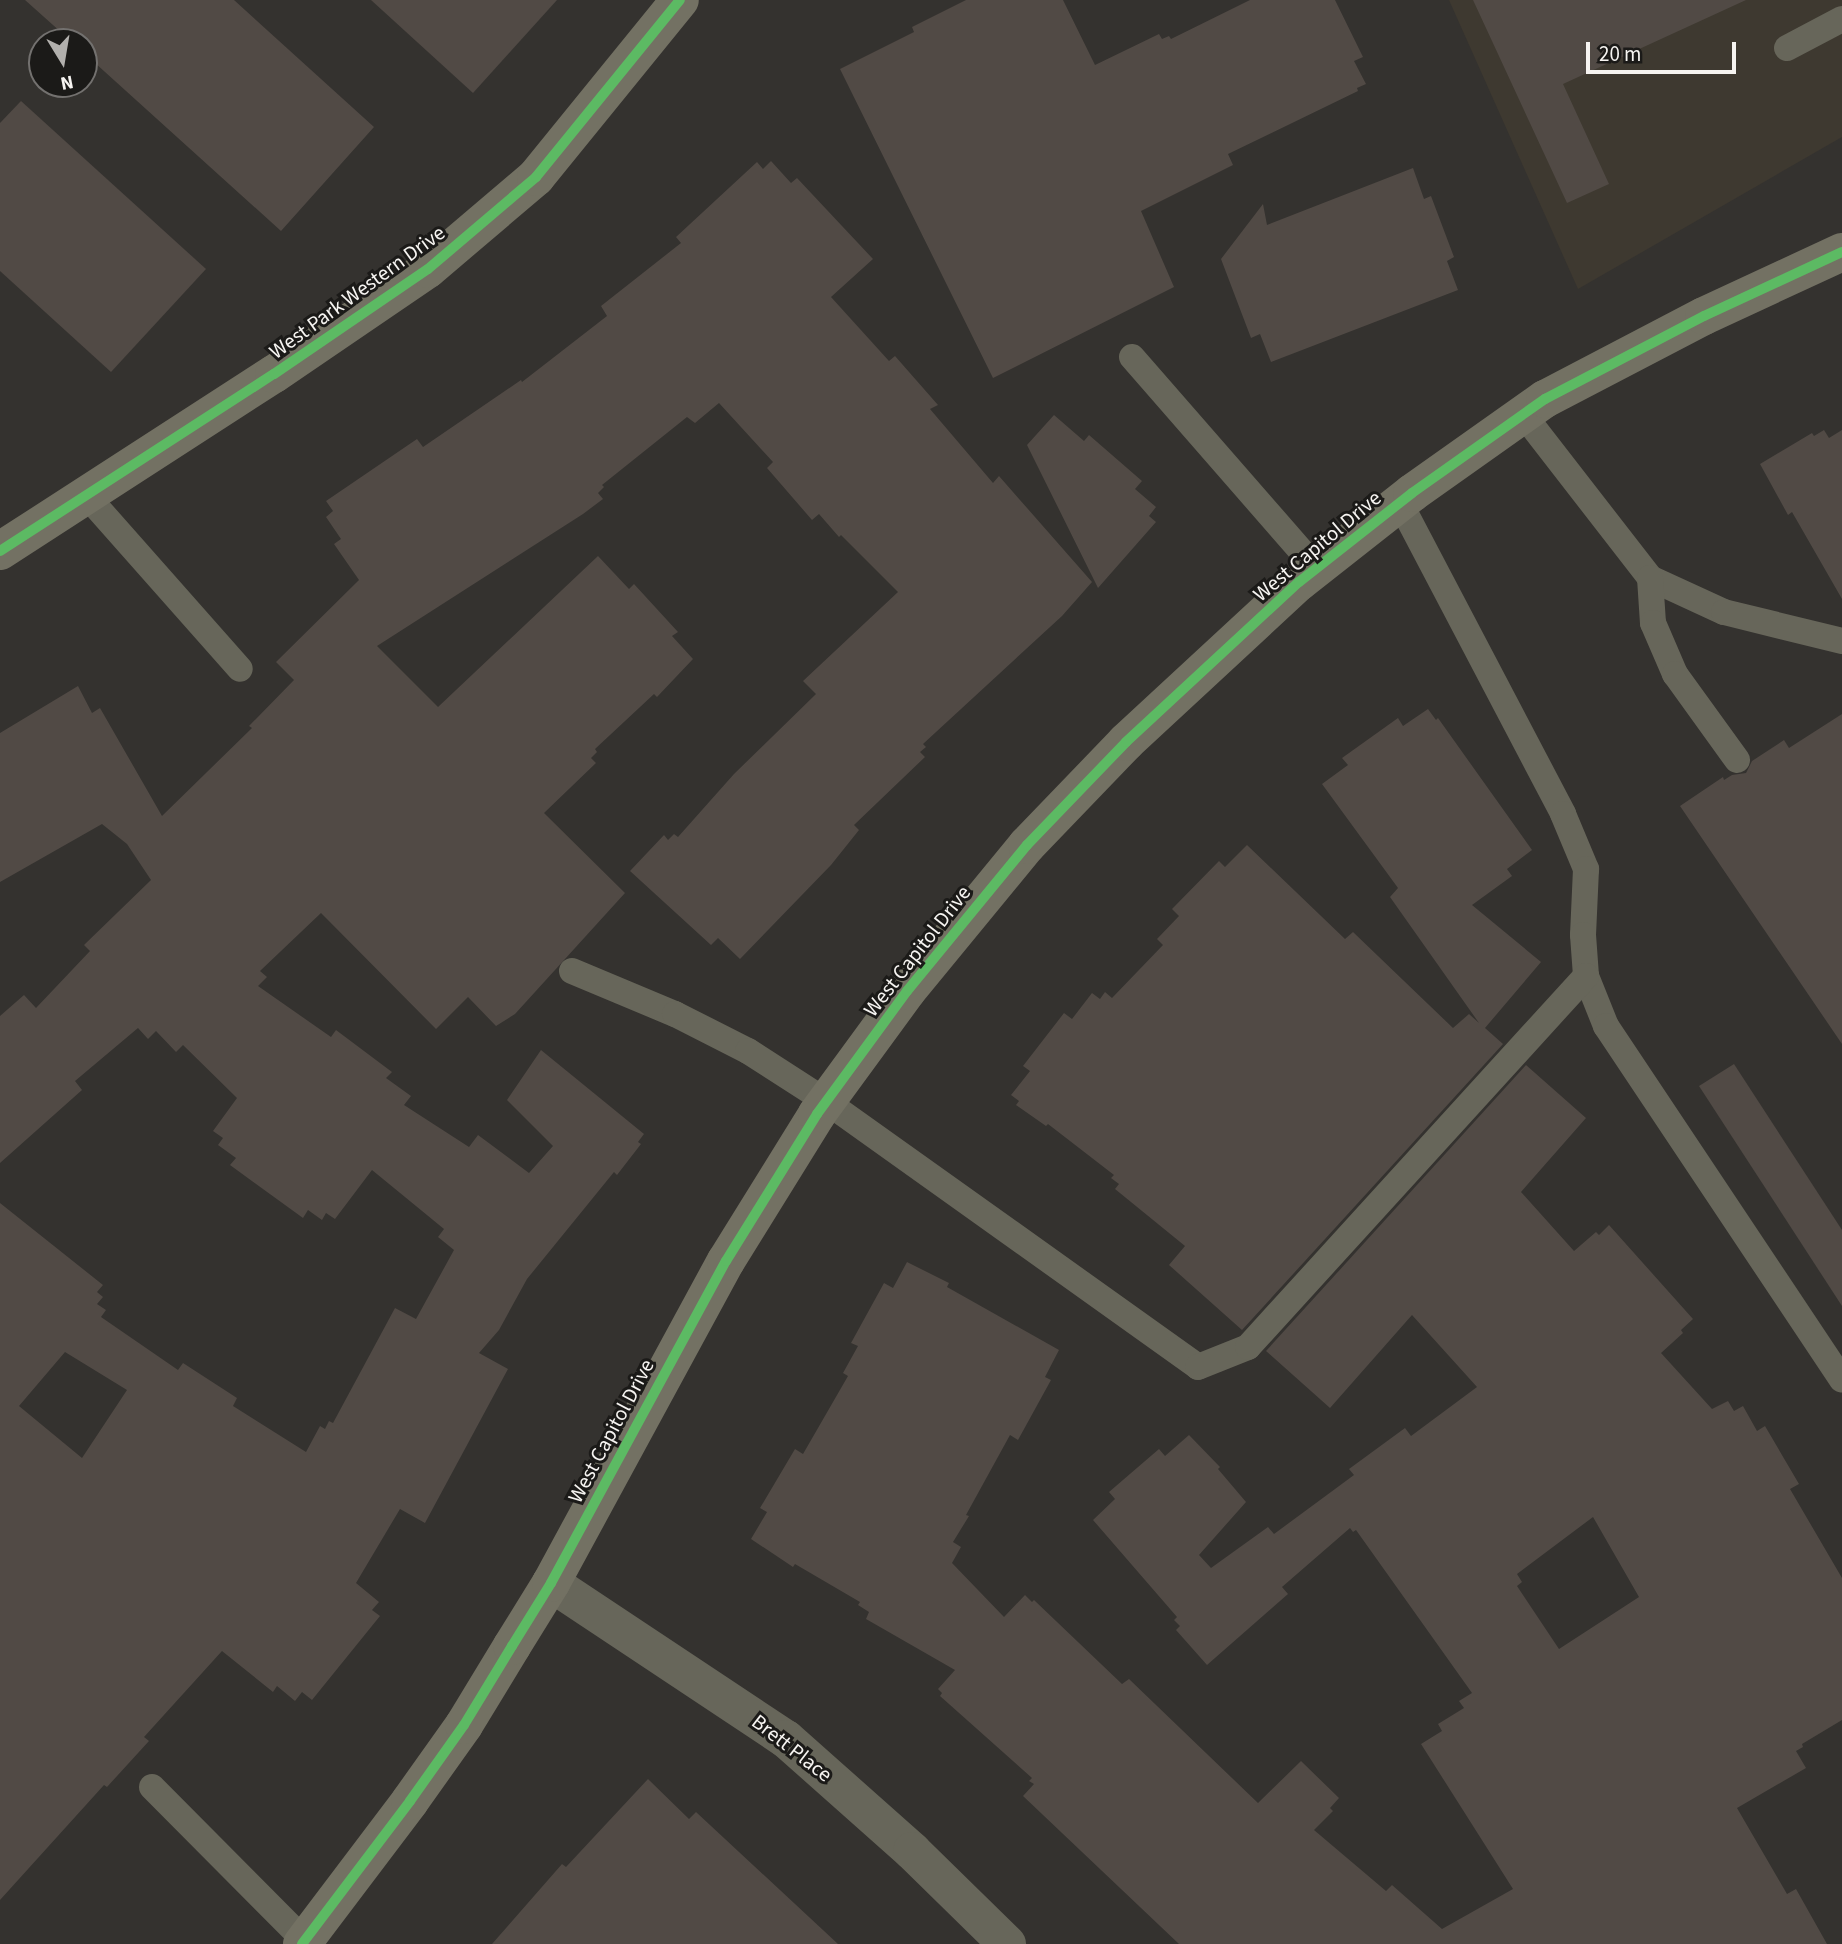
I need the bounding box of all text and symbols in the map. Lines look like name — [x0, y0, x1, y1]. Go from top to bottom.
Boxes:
north arrow — [28, 28, 98, 98]
scale bar — [1590, 28, 1741, 72]
text: 20 m — [1599, 39, 1641, 69]
text: N — [58, 68, 76, 97]
street label: West Park Western Drive — [264, 220, 450, 364]
street label: West Capitol Drive — [1248, 485, 1386, 607]
street label: West Capitol Drive — [858, 880, 976, 1022]
street label: West Capitol Drive — [562, 1355, 660, 1507]
street label: Brett Place — [747, 1709, 837, 1787]

